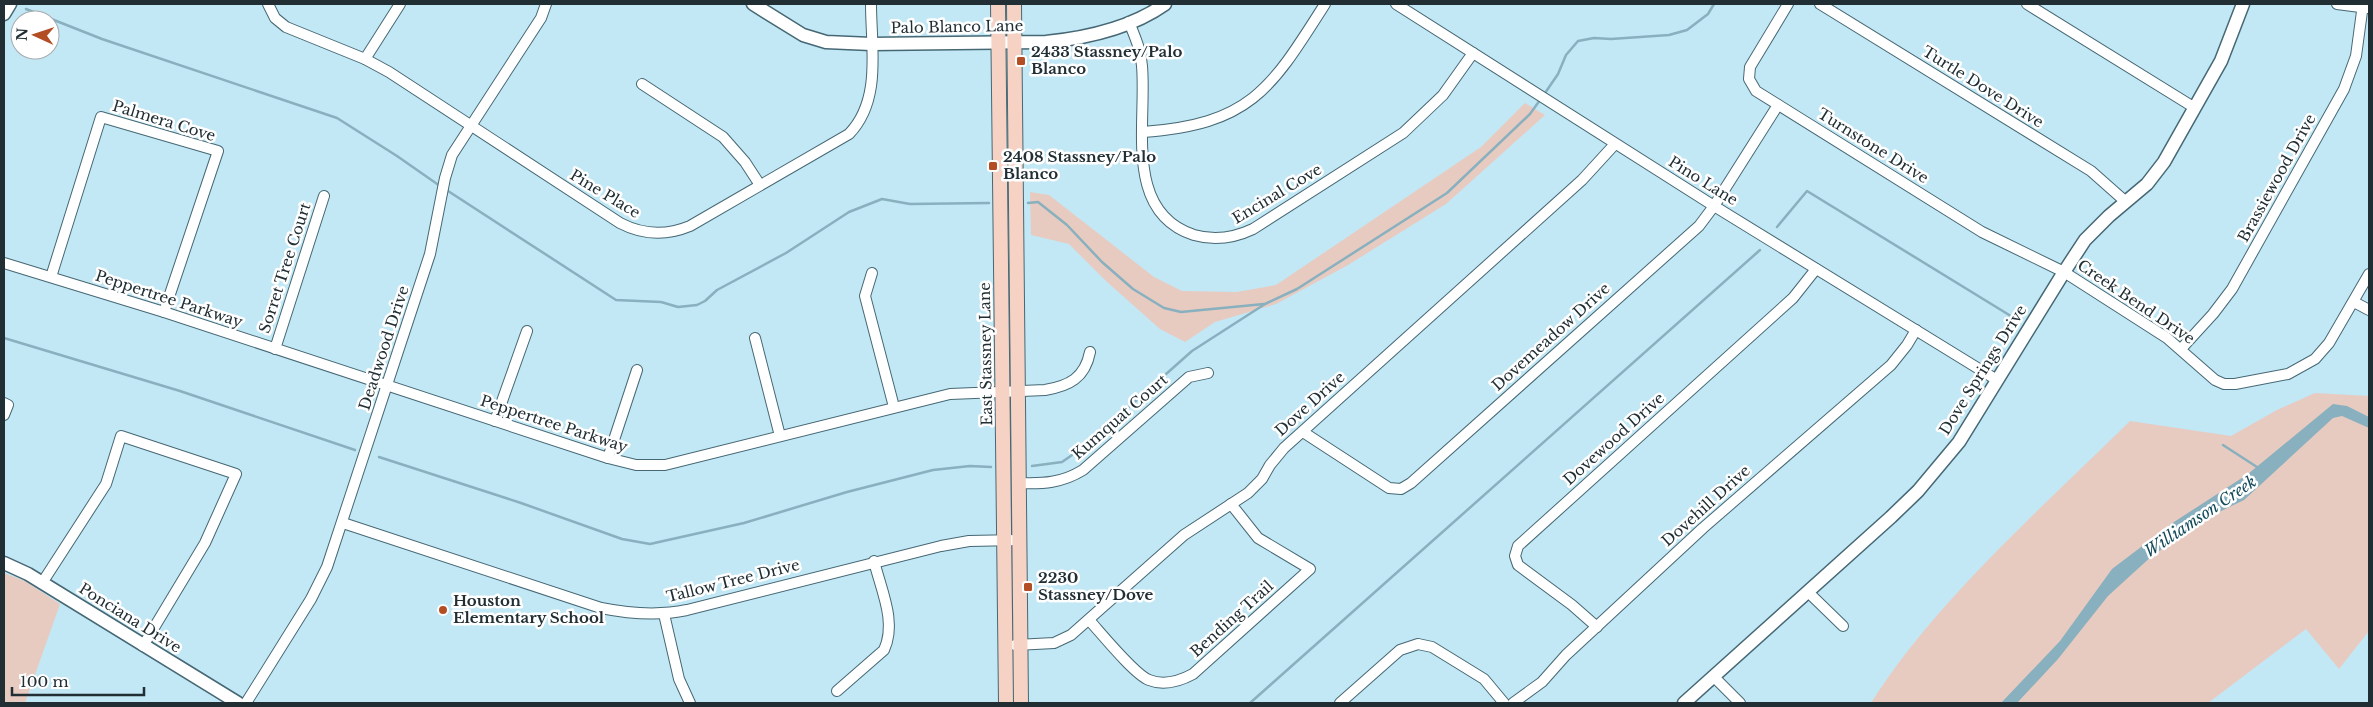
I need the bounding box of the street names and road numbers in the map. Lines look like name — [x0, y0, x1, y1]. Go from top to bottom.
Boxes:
street label: Palo Blanco Lane — [890, 16, 1024, 37]
street label: Turtle Dove Drive — [1919, 42, 2047, 132]
street label: Palmera Cove — [110, 96, 218, 145]
street label: Turnstone Drive — [1814, 104, 1932, 187]
street label: Brassiewood Drive — [2233, 110, 2320, 245]
street label: Pino Lane — [1665, 152, 1741, 209]
street label: Encinal Cove — [1228, 159, 1325, 228]
street label: Pine Place — [567, 165, 644, 222]
street label: Sorret Tree Court — [254, 200, 315, 335]
street label: Creek Bend Drive — [2074, 255, 2198, 348]
street label: Peppertree Parkway — [93, 266, 246, 331]
street label: Dovemeadow Drive — [1488, 279, 1614, 395]
street label: East Stassney Lane — [975, 282, 996, 426]
street label: Deadwood Drive — [354, 283, 413, 412]
street label: Dove Springs Drive — [1935, 301, 2030, 438]
street label: Dove Drive — [1271, 367, 1348, 440]
street label: Kumquat Court — [1068, 370, 1172, 463]
street label: Dovewood Drive — [1559, 388, 1668, 489]
street label: Peppertree Parkway — [478, 391, 631, 456]
street label: Dovehill Drive — [1657, 461, 1754, 550]
street label: Tallow Tree Drive — [664, 555, 801, 606]
street label: Bending Trail — [1186, 576, 1277, 661]
street label: Ponciana Drive — [76, 578, 185, 657]

